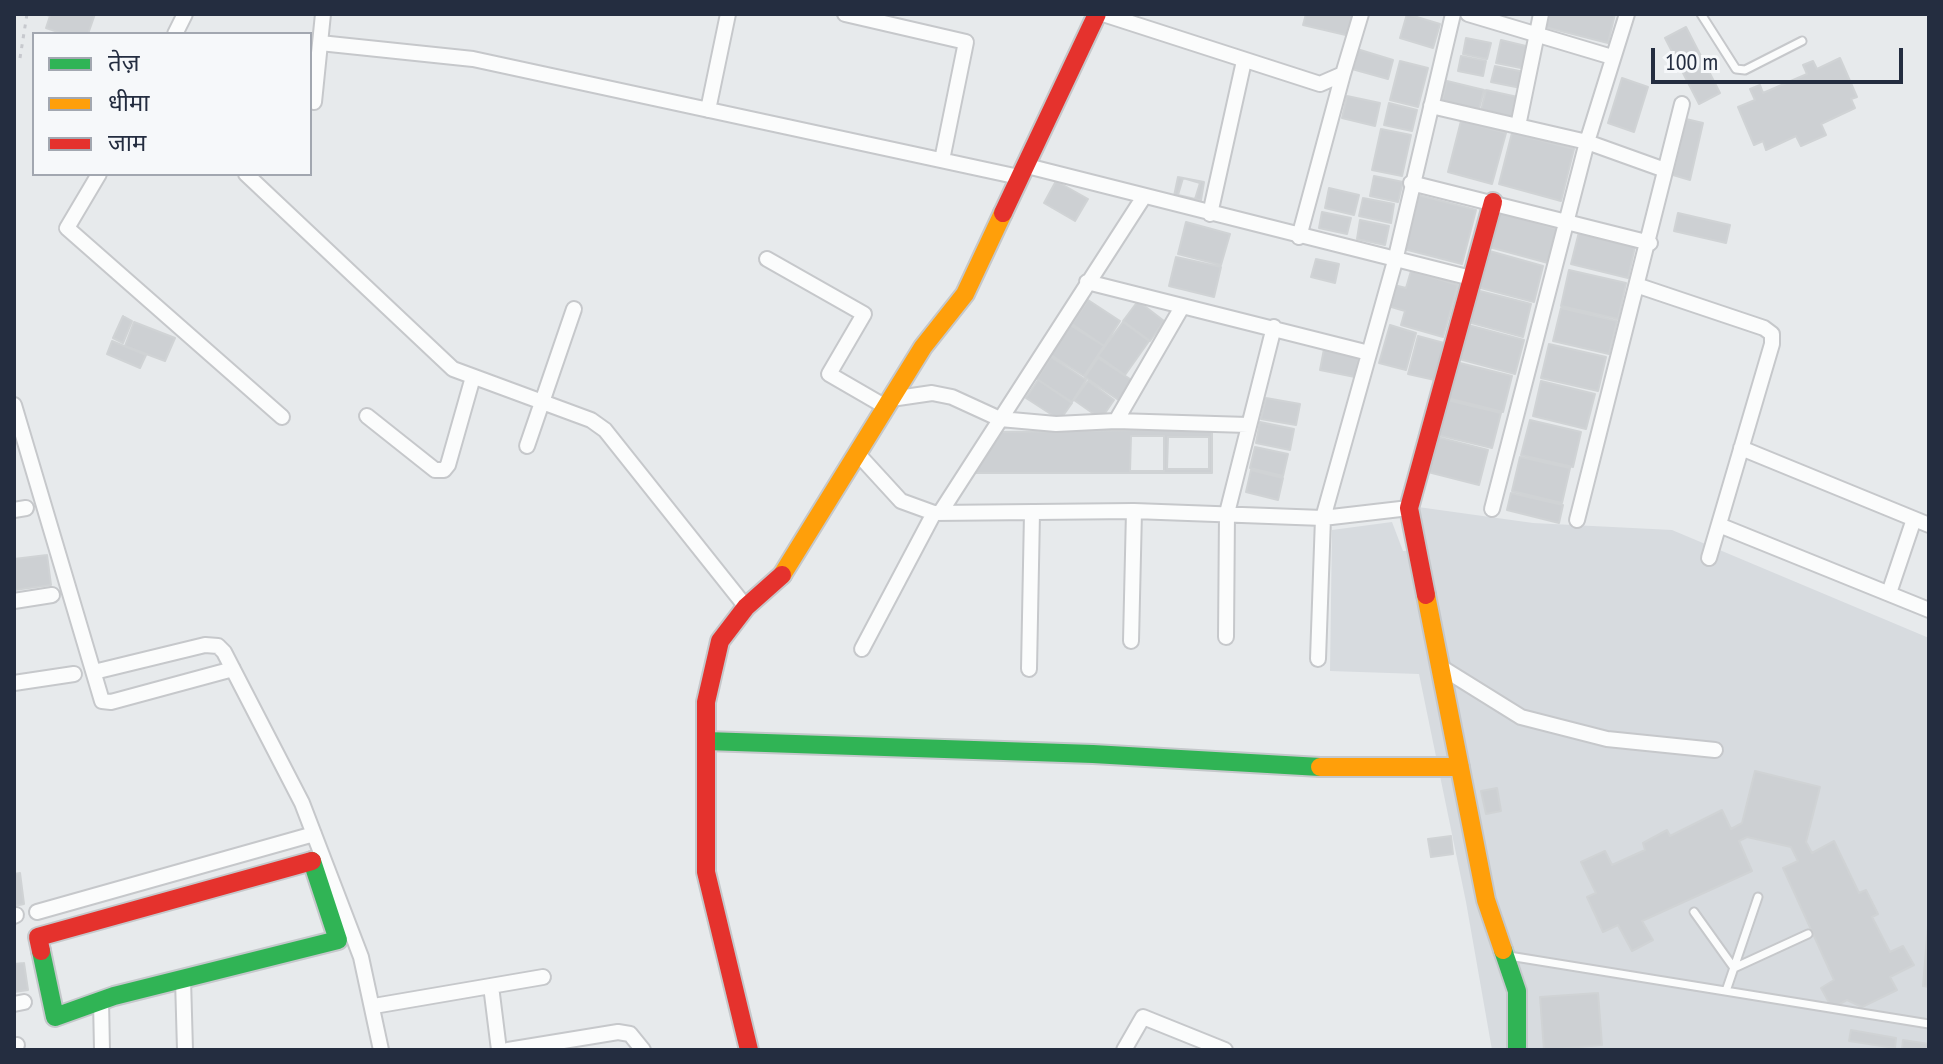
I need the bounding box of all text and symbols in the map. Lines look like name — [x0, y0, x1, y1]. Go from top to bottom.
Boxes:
legend — [32, 32, 312, 176]
scale bar — [1655, 32, 1907, 82]
text: 100 m — [1665, 46, 1718, 77]
text: तेज़ — [108, 47, 140, 78]
text: धीमा — [108, 87, 150, 118]
text: जाम — [108, 127, 146, 158]

